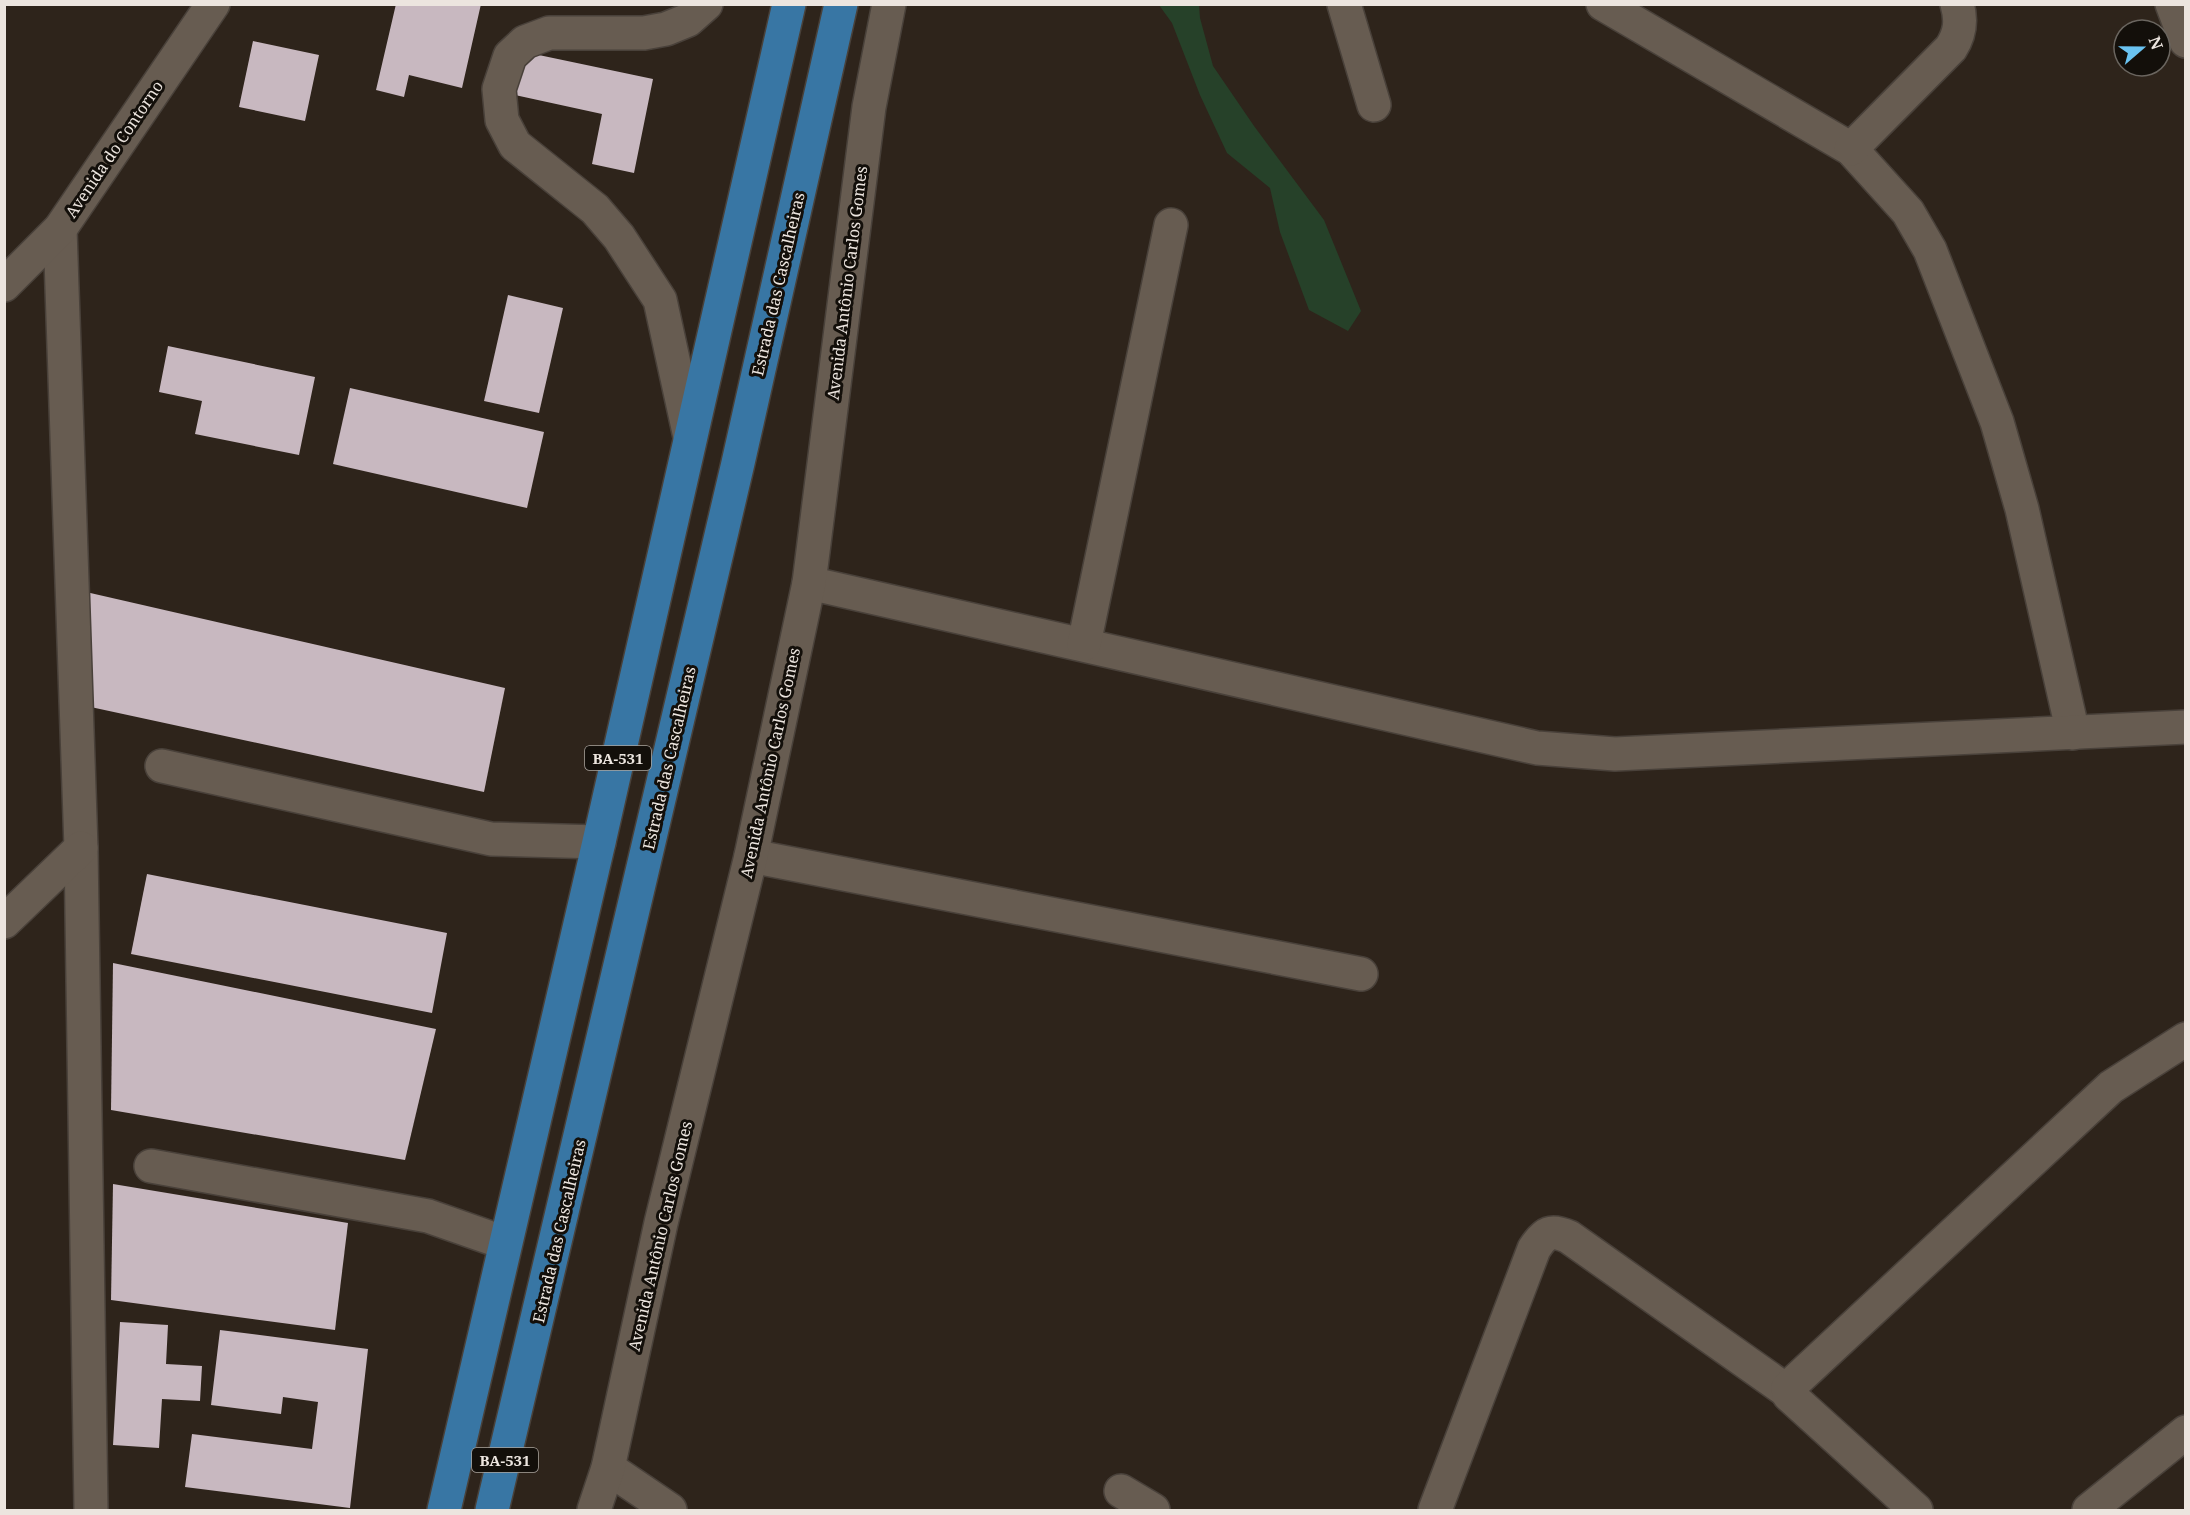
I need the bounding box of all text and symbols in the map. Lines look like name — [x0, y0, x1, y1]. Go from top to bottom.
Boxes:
north arrow — [2112, 18, 2172, 78]
text: N — [2144, 33, 2169, 53]
street label: Avenida do Contorno — [60, 76, 168, 222]
street label: Avenida Antônio Carlos Gomes — [822, 165, 872, 401]
street label: Estrada das Cascalheiras — [746, 190, 810, 378]
street label: Avenida Antônio Carlos Gomes — [735, 646, 805, 880]
street label: Estrada das Cascalheiras — [637, 664, 701, 852]
road number: BA-531 — [585, 746, 651, 770]
street label: Avenida Antônio Carlos Gomes — [623, 1119, 697, 1353]
street label: Estrada das Cascalheiras — [527, 1137, 591, 1325]
road number: BA-531 — [472, 1448, 538, 1472]

